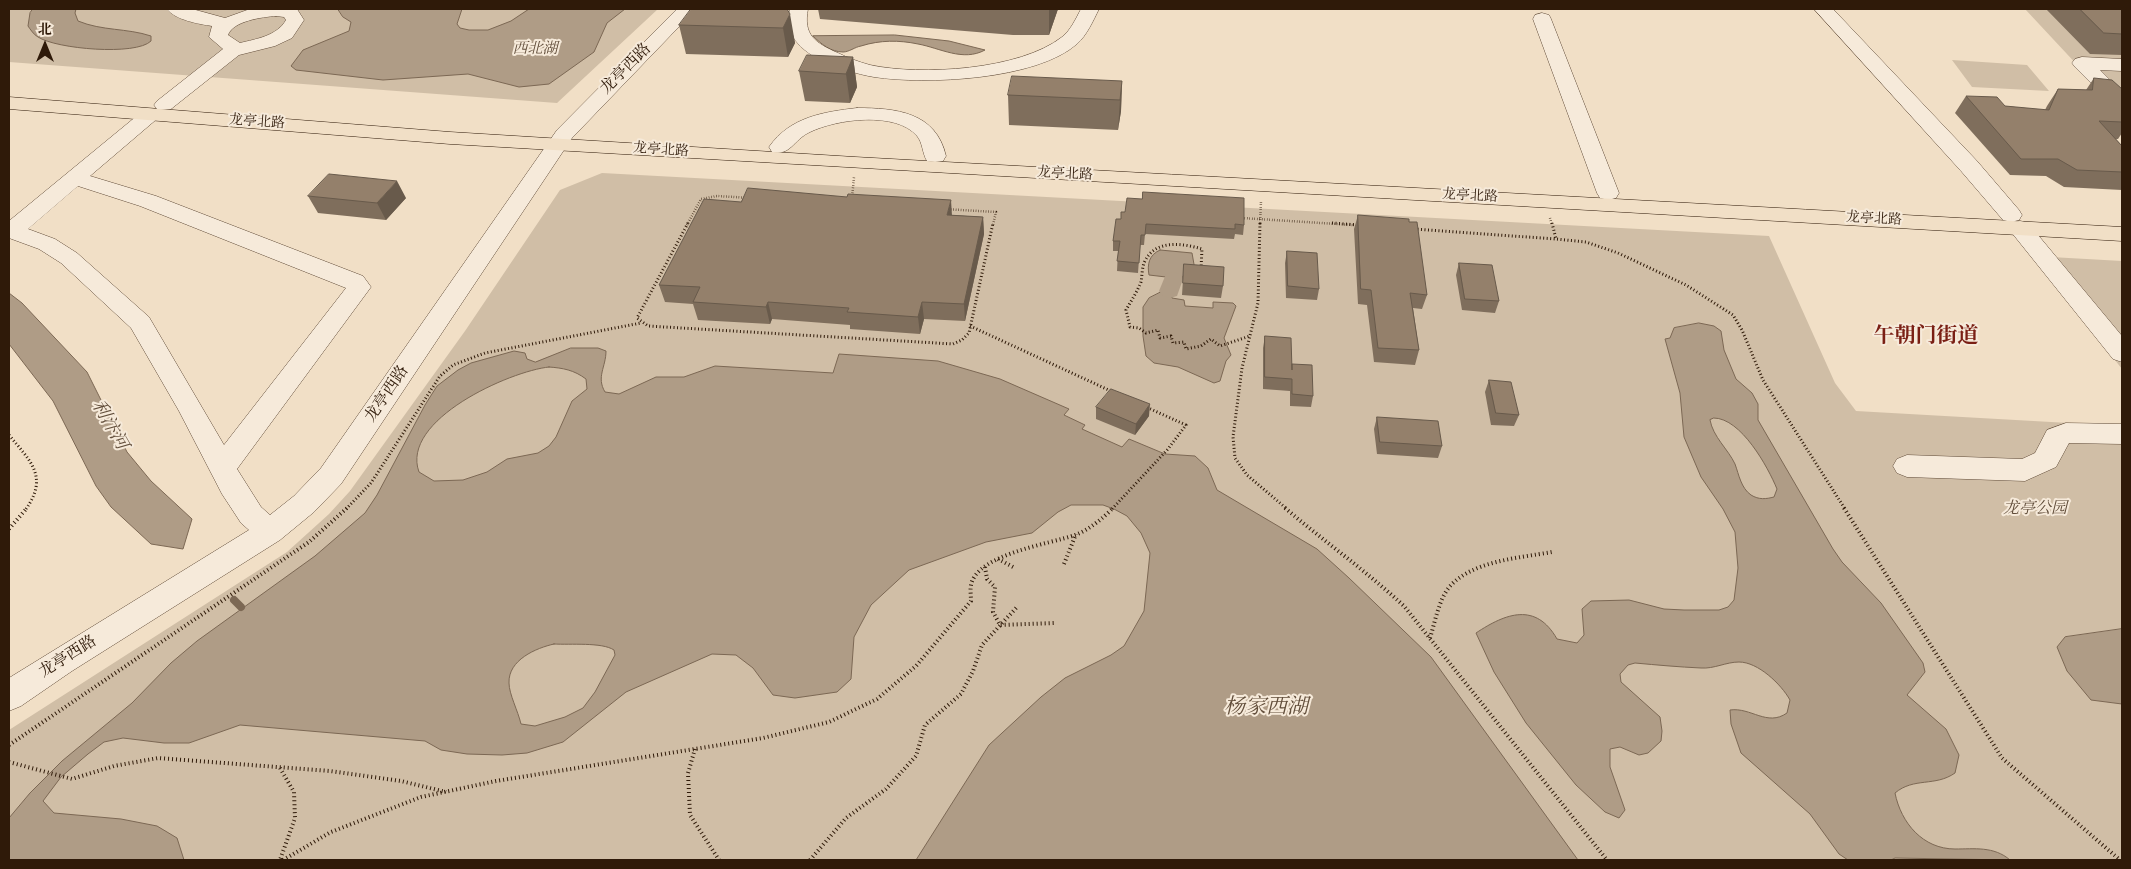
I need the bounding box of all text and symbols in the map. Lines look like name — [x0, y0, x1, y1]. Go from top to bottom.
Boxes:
north arrow — [20, 20, 70, 70]
text: 北 — [38, 21, 52, 38]
water label: 西北湖 — [513, 40, 557, 58]
street label: 龙亭西路 — [597, 40, 655, 98]
street label: 龙亭北路 — [228, 112, 286, 132]
street label: 龙亭北路 — [632, 140, 690, 160]
street label: 龙亭北路 — [1037, 164, 1093, 184]
street label: 龙亭北路 — [1442, 186, 1498, 206]
street label: 龙亭北路 — [1846, 209, 1902, 229]
district label: 午朝门街道 — [1874, 324, 1978, 350]
street label: 龙亭西路 — [361, 362, 413, 426]
water label: 利汴河 — [86, 396, 132, 454]
park label: 龙亭公园 — [2003, 499, 2067, 519]
street label: 龙亭西路 — [36, 632, 100, 682]
water label: 杨家西湖 — [1224, 695, 1308, 721]

